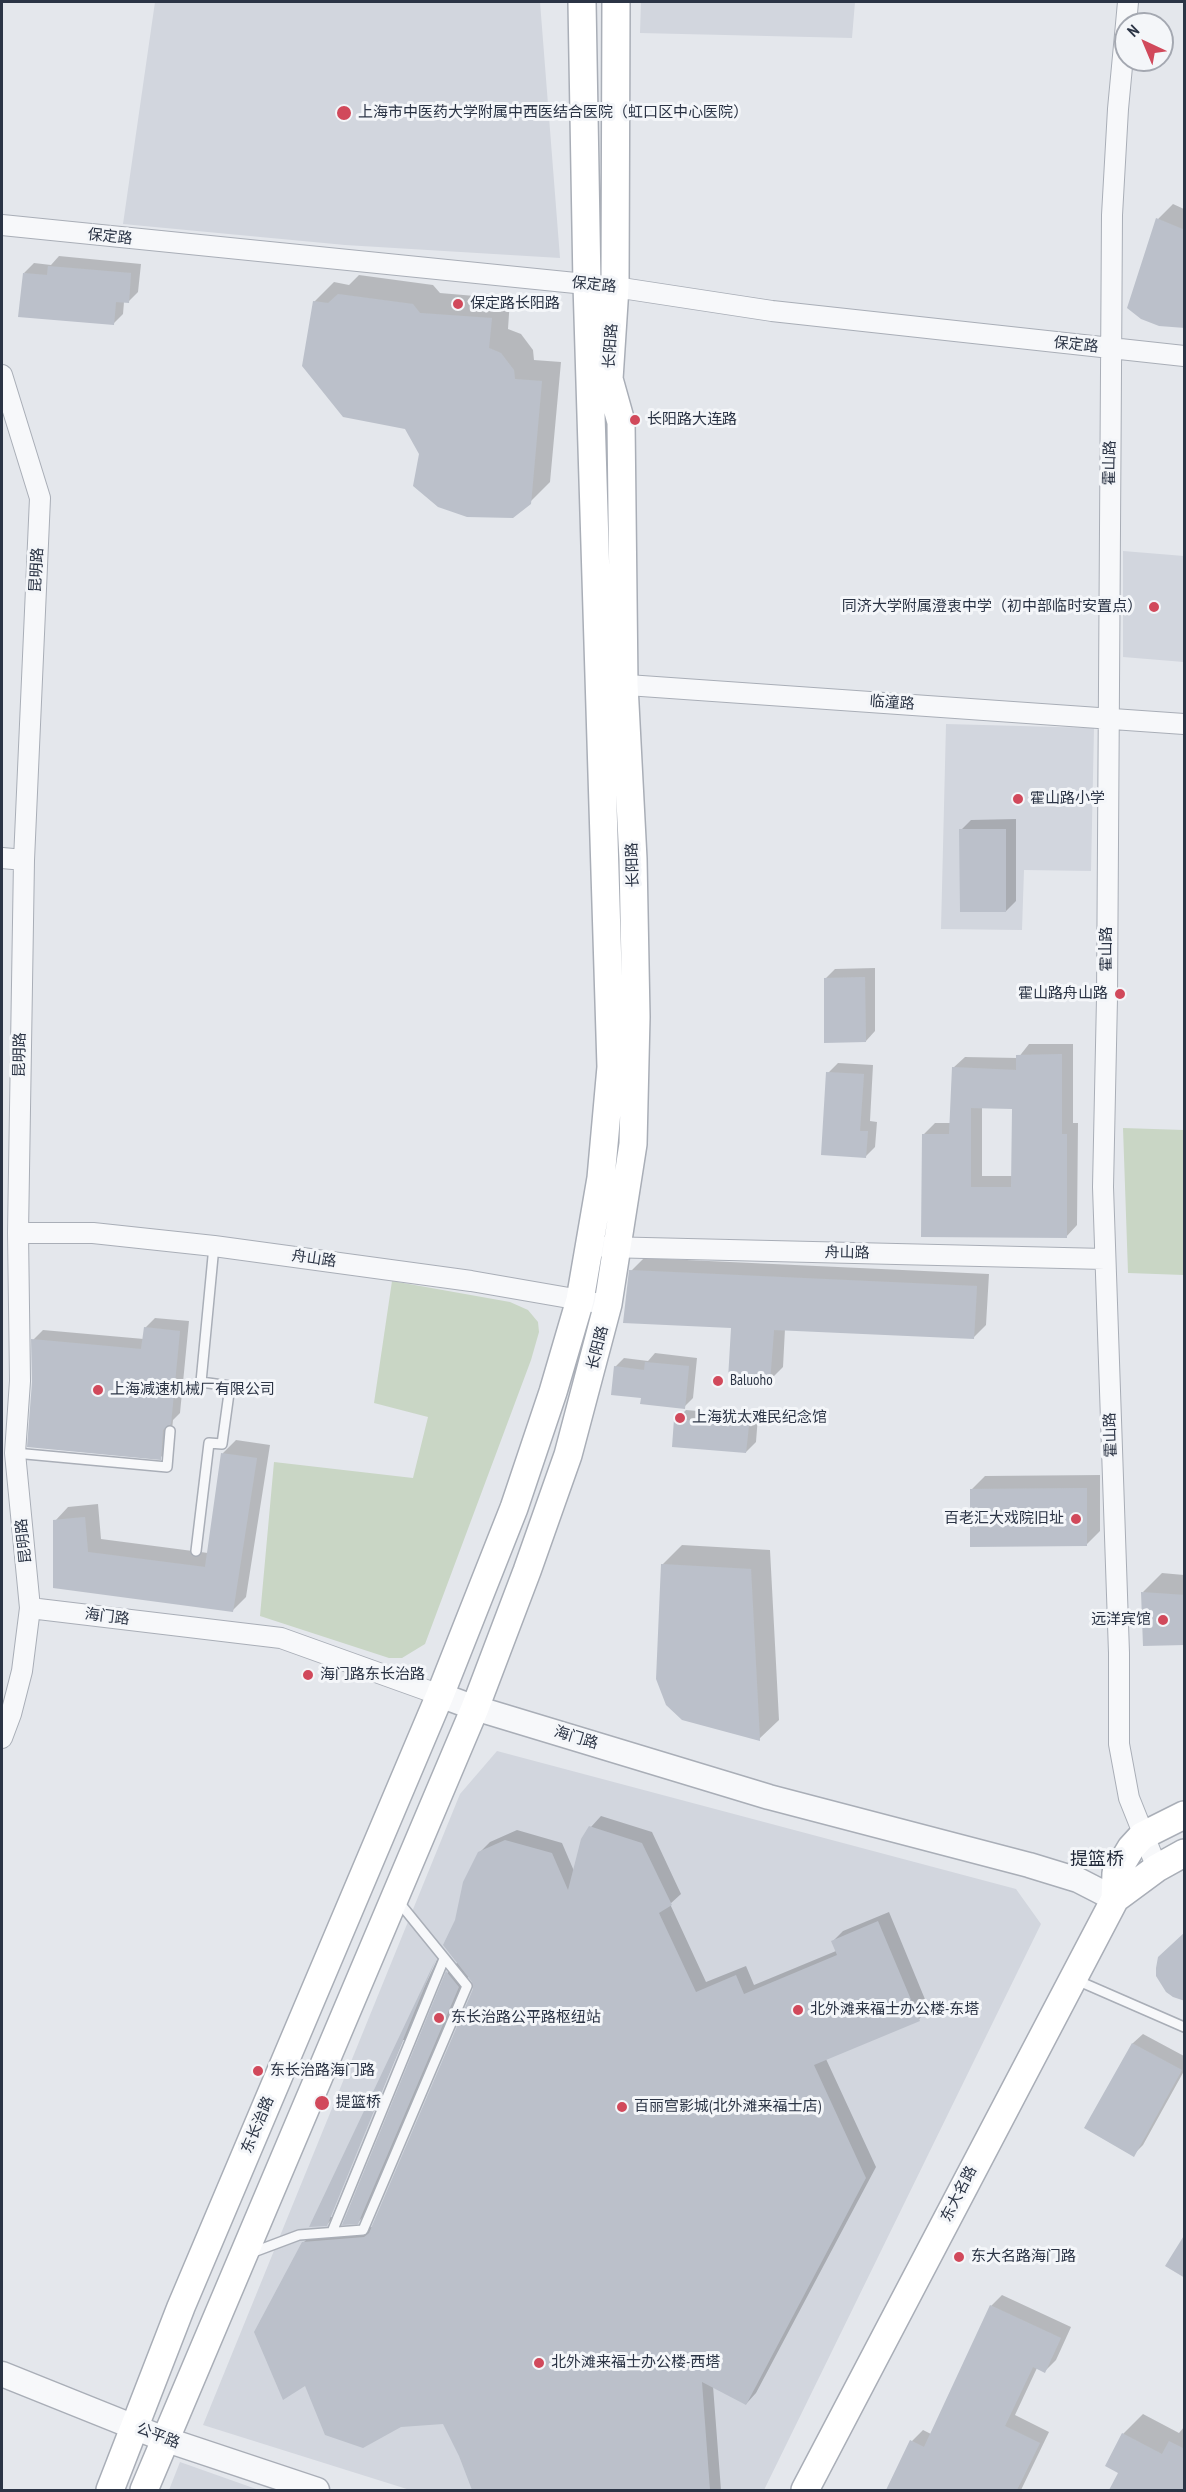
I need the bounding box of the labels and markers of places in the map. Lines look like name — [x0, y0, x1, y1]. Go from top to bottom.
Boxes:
marker: 上海市中医药大学附属中西医结合医院（虹口区中心医院） — [335, 104, 353, 122]
place label: 上海市中医药大学附属中西医结合医院（虹口区中心医院） — [358, 104, 748, 122]
place label: 保定路长阳路 — [470, 295, 560, 313]
marker: 保定路长阳路 — [451, 297, 465, 311]
place label: 长阳路大连路 — [647, 411, 737, 429]
marker: 长阳路大连路 — [628, 413, 642, 427]
place label: 同济大学附属澄衷中学（初中部临时安置点） — [842, 598, 1142, 616]
marker: 同济大学附属澄衷中学（初中部临时安置点） — [1147, 600, 1161, 614]
place label: 霍山路小学 — [1030, 790, 1105, 808]
marker: 霍山路小学 — [1011, 792, 1025, 806]
place label: 霍山路舟山路 — [1018, 985, 1108, 1003]
marker: 霍山路舟山路 — [1113, 987, 1127, 1001]
place label: Baluoho — [730, 1372, 773, 1390]
marker: Baluoho — [711, 1374, 725, 1388]
place label: 上海减速机械厂有限公司 — [110, 1381, 275, 1399]
marker: 上海减速机械厂有限公司 — [91, 1383, 105, 1397]
place label: 上海犹太难民纪念馆 — [692, 1409, 827, 1427]
marker: 上海犹太难民纪念馆 — [673, 1411, 687, 1425]
place label: 百老汇大戏院旧址 — [944, 1510, 1064, 1528]
marker: 百老汇大戏院旧址 — [1069, 1512, 1083, 1526]
place label: 远洋宾馆 — [1091, 1611, 1151, 1629]
marker: 远洋宾馆 — [1156, 1613, 1170, 1627]
place label: 海门路东长治路 — [320, 1666, 425, 1684]
marker: 海门路东长治路 — [301, 1668, 315, 1682]
place label: 北外滩来福士办公楼-东塔 — [810, 2001, 979, 2019]
marker: 北外滩来福士办公楼-东塔 — [791, 2003, 805, 2017]
place label: 东长治路公平路枢纽站 — [451, 2009, 601, 2027]
marker: 东长治路公平路枢纽站 — [432, 2011, 446, 2025]
place label: 东长治路海门路 — [270, 2062, 375, 2080]
marker: 东长治路海门路 — [251, 2064, 265, 2078]
marker: 提篮桥 — [313, 2094, 331, 2112]
place label: 提篮桥 — [336, 2094, 381, 2112]
place label: 百丽宫影城(北外滩来福士店) — [634, 2098, 821, 2116]
marker: 百丽宫影城(北外滩来福士店) — [615, 2100, 629, 2114]
place label: 东大名路海门路 — [971, 2248, 1076, 2266]
marker: 东大名路海门路 — [952, 2250, 966, 2264]
place label: 北外滩来福士办公楼-西塔 — [551, 2354, 720, 2372]
marker: 北外滩来福士办公楼-西塔 — [532, 2356, 546, 2370]

